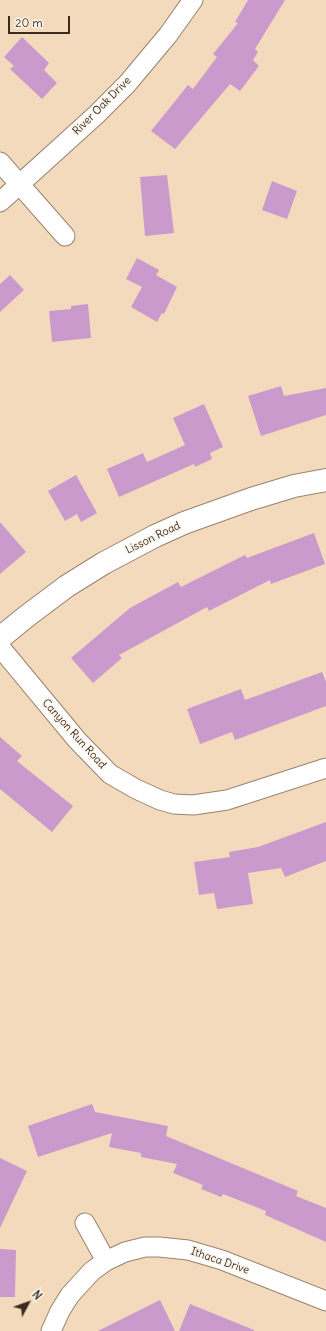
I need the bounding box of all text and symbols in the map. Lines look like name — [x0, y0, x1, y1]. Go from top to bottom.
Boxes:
scale bar — [10, 8, 72, 34]
text: 20 m — [15, 15, 43, 30]
street label: River Oak Drive — [70, 74, 134, 138]
street label: Lisson Road — [123, 519, 183, 557]
street label: Canyon Run Road — [39, 696, 109, 772]
street label: Ithaca Drive — [189, 1245, 251, 1277]
north arrow — [8, 1283, 48, 1323]
text: N — [29, 1288, 45, 1303]

